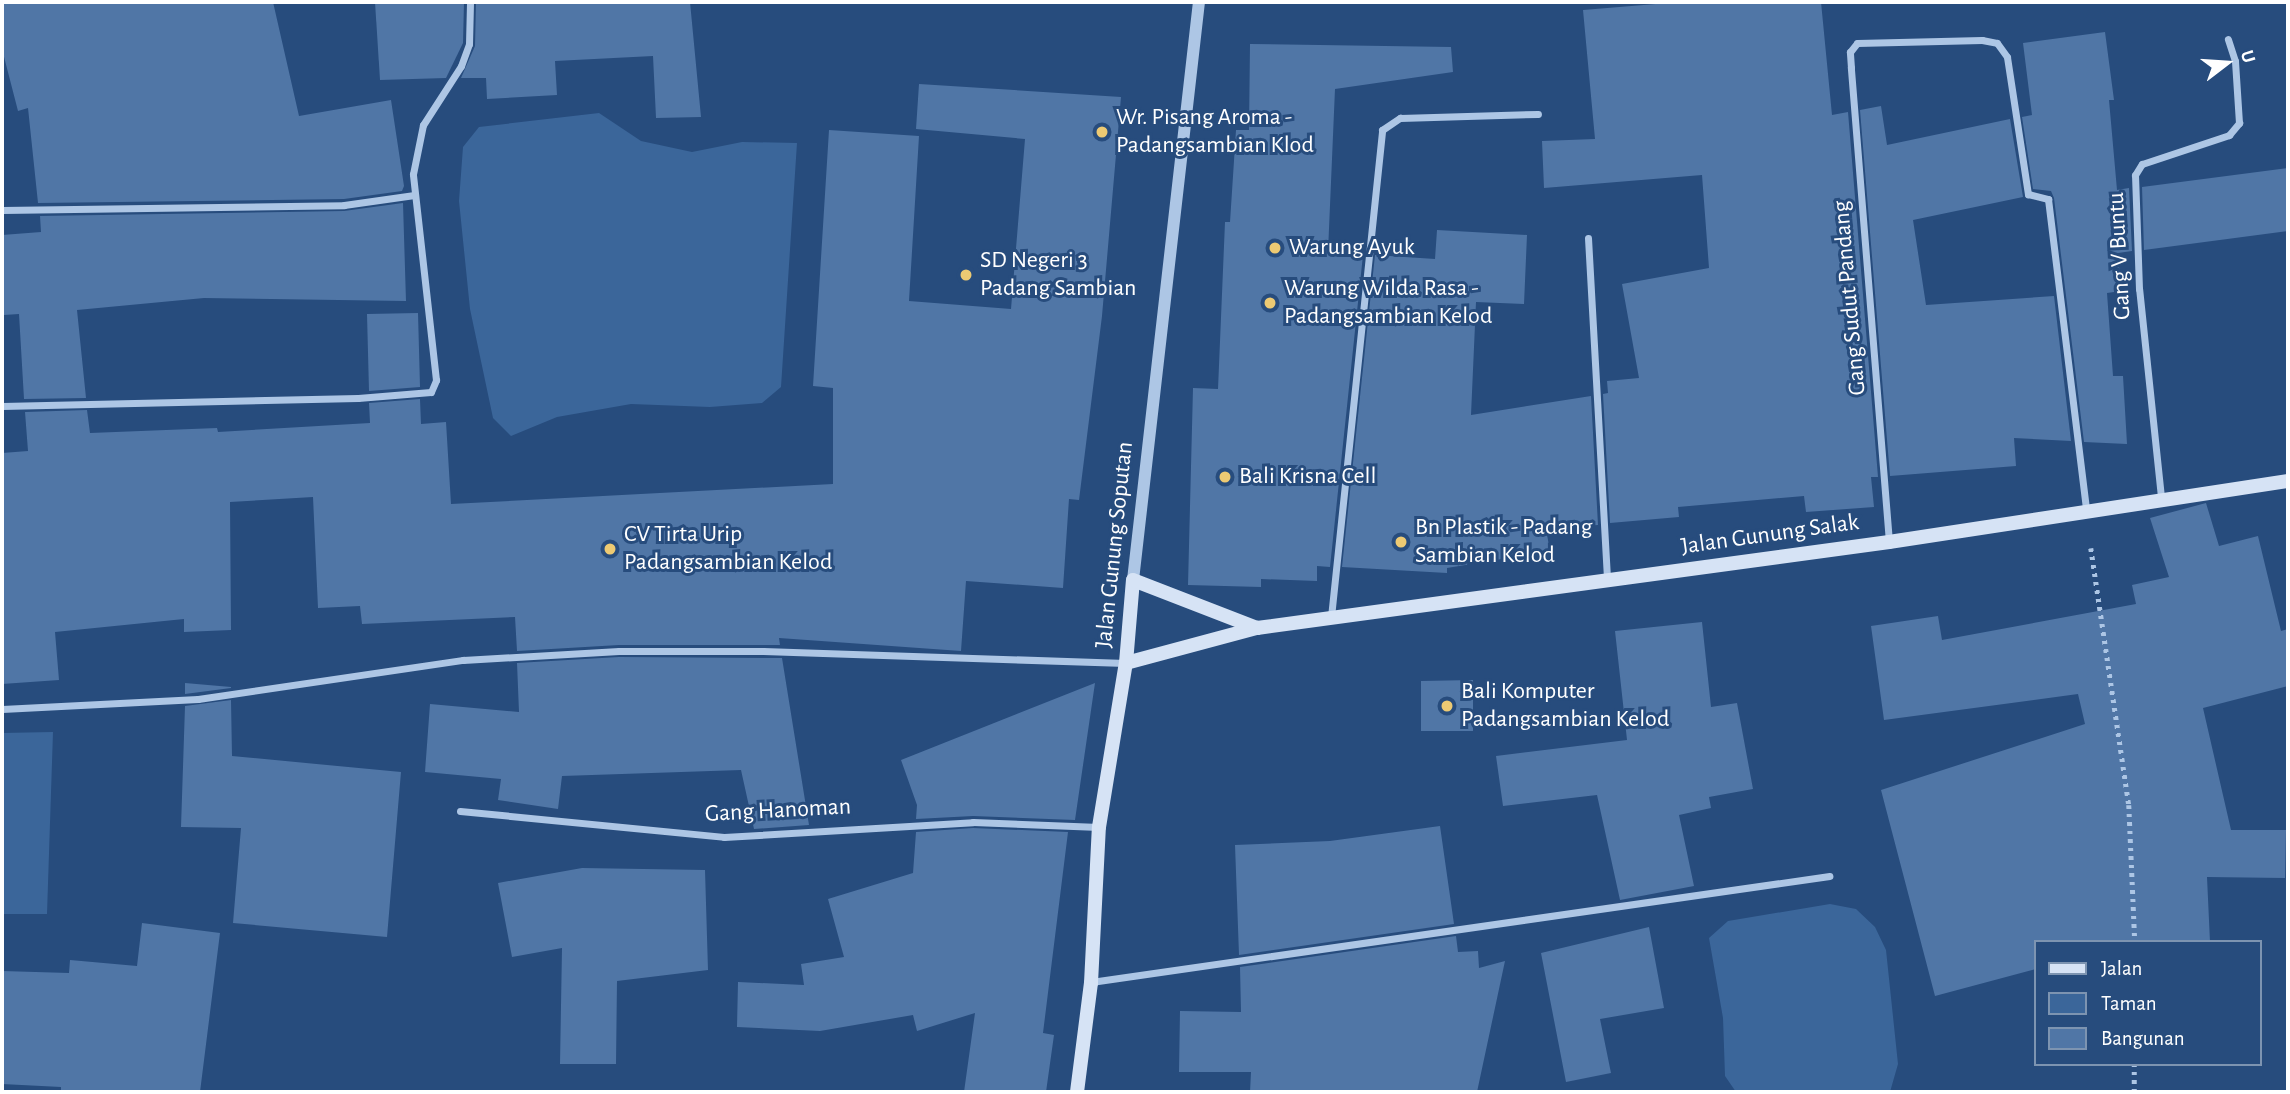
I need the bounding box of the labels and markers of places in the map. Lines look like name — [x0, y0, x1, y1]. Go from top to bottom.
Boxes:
place label: Wr. Pisang Aroma - Padangsambian Klod — [1116, 104, 1314, 160]
marker: Wr. Pisang Aroma - Padangsambian Klod — [1094, 124, 1110, 140]
place label: Warung Ayuk — [1289, 234, 1415, 262]
marker: Warung Ayuk — [1267, 240, 1283, 256]
place label: SD Negeri 3 Padang Sambian — [980, 247, 1137, 303]
marker: SD Negeri 3 Padang Sambian — [958, 267, 974, 283]
place label: Warung Wilda Rasa - Padangsambian Kelod — [1284, 275, 1492, 331]
marker: Warung Wilda Rasa - Padangsambian Kelod — [1262, 295, 1278, 311]
place label: Bali Krisna Cell — [1239, 463, 1376, 491]
marker: Bali Krisna Cell — [1217, 469, 1233, 485]
place label: Bn Plastik - Padang Sambian Kelod — [1415, 514, 1592, 570]
place label: CV Tirta Urip Padangsambian Kelod — [624, 521, 832, 577]
marker: Bn Plastik - Padang Sambian Kelod — [1393, 534, 1409, 550]
marker: CV Tirta Urip Padangsambian Kelod — [602, 541, 618, 557]
place label: Bali Komputer Padangsambian Kelod — [1461, 678, 1669, 734]
marker: Bali Komputer Padangsambian Kelod — [1439, 698, 1455, 714]

